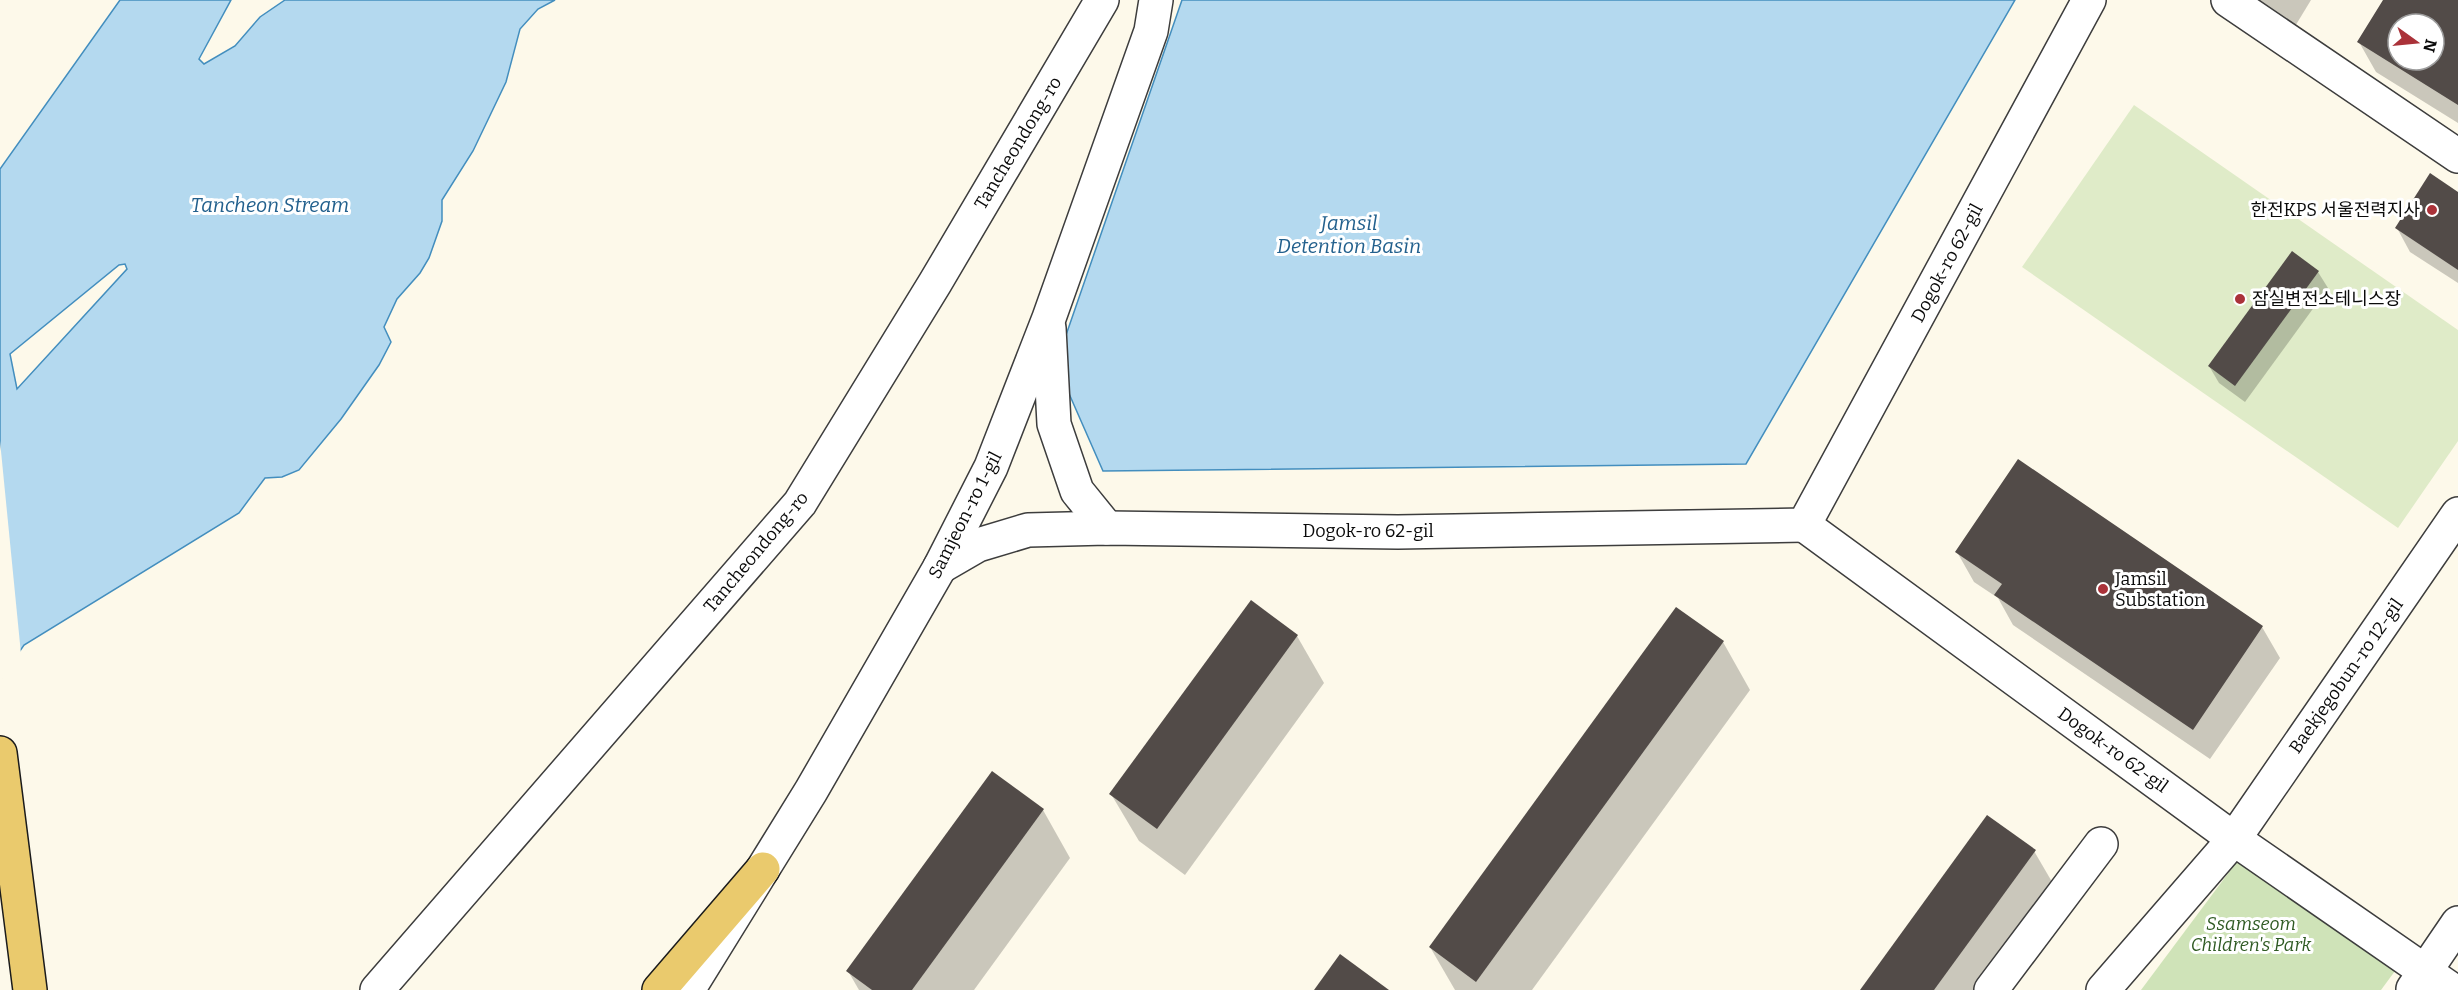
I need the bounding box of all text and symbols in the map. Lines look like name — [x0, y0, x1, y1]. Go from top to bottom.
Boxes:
north arrow — [2386, 12, 2446, 72]
text: N — [2419, 37, 2441, 54]
street label: Tancheondong-ro — [970, 73, 1066, 213]
water label: Tancheon Stream — [191, 193, 349, 217]
place label: 한전KPS 서울전력지사 — [2251, 199, 2420, 221]
street label: Dogok-ro 62-gil — [1907, 200, 1987, 326]
marker: 한전KPS 서울전력지사 — [2425, 203, 2439, 217]
water label: Jamsil Detention Basin — [1277, 211, 1421, 258]
place label: 잠실변전소테니스장 — [2252, 288, 2401, 310]
marker: 잠실변전소테니스장 — [2233, 292, 2247, 306]
street label: Samjeon-ro 1-gil — [924, 448, 1006, 582]
street label: Tancheondong-ro — [699, 487, 813, 617]
street label: Dogok-ro 62-gil — [1302, 520, 1434, 542]
place label: Jamsil Substation — [2114, 568, 2206, 611]
marker: Jamsil Substation — [2096, 582, 2110, 596]
street label: Baekjegobun-ro 12-gil — [2284, 594, 2408, 758]
street label: Dogok-ro 62-gil — [2053, 703, 2173, 797]
park label: Ssamseom Children's Park — [2191, 913, 2312, 956]

